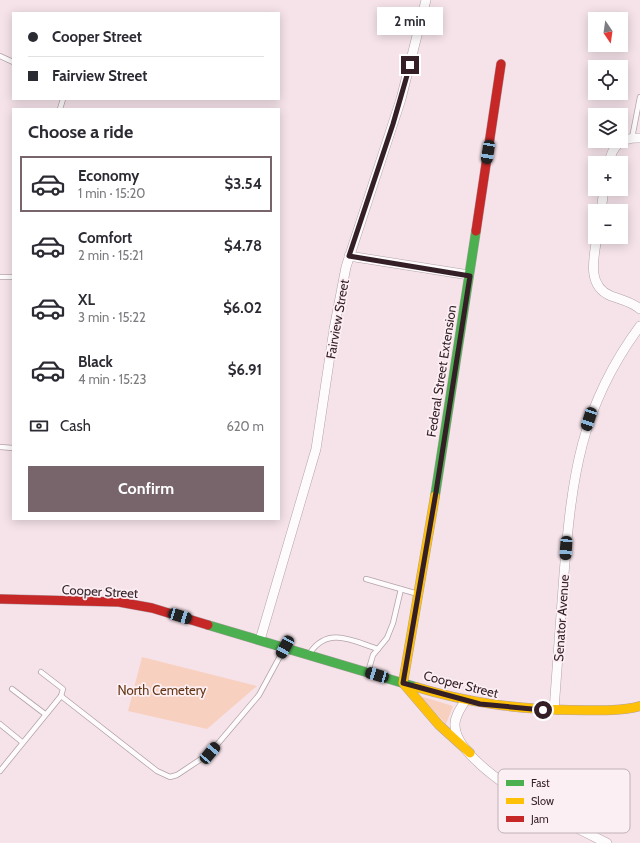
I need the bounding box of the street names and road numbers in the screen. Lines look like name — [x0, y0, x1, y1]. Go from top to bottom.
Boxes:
street label: Fairview Street — [322, 277, 352, 360]
street label: Federal Street Extension — [423, 304, 459, 438]
street label: Senator Avenue — [550, 574, 572, 662]
street label: Cooper Street — [61, 581, 139, 601]
street label: Cooper Street — [422, 667, 501, 701]

